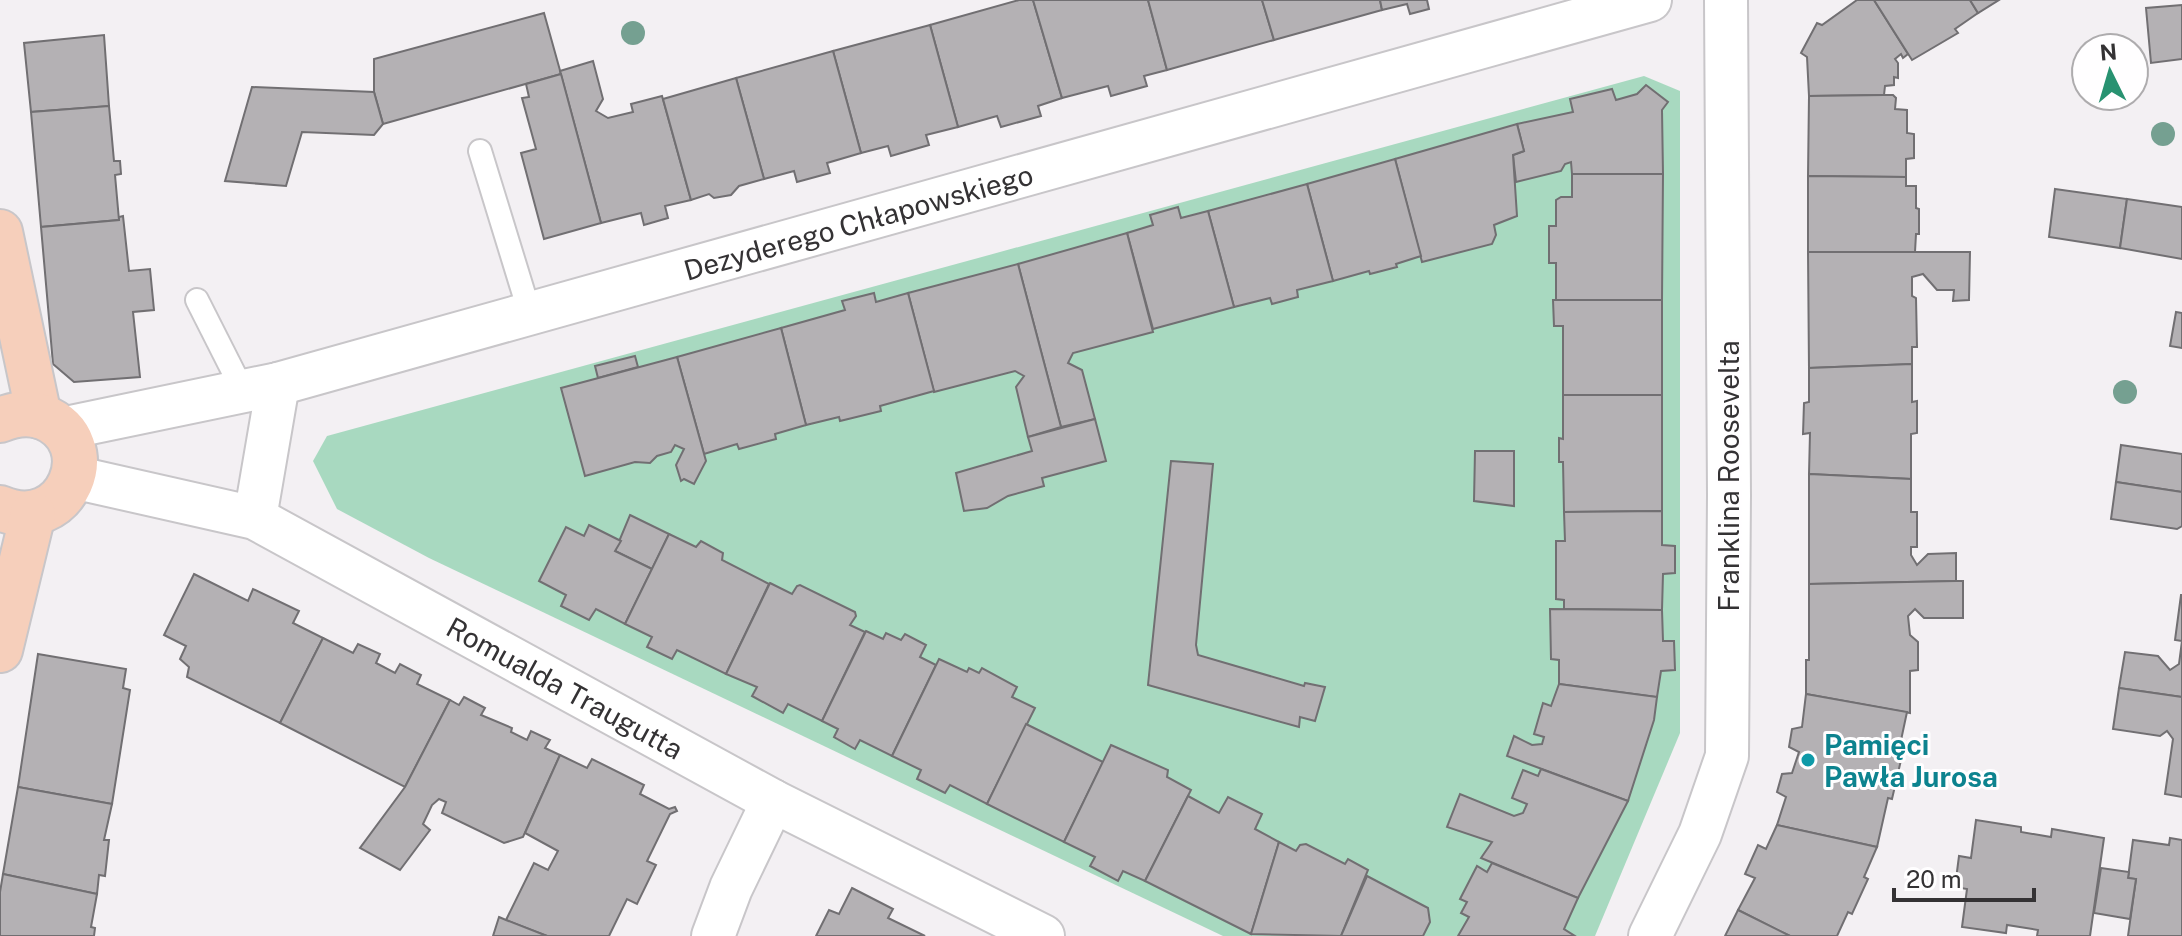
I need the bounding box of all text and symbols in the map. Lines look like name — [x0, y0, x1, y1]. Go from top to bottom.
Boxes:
north arrow — [2070, 32, 2150, 112]
text: N — [2099, 38, 2118, 66]
street label: Dezyderego Chłapowskiego — [680, 157, 1036, 286]
street label: Franklina Roosevelta — [1712, 340, 1745, 612]
street label: Romualda Traugutta — [441, 610, 689, 765]
place label: Pamięci Pawła Jurosa — [1824, 728, 1998, 793]
marker: Pamięci Pawła Jurosa — [1799, 751, 1817, 769]
scale bar — [1894, 852, 2034, 902]
text: 20 m — [1906, 865, 1962, 893]

